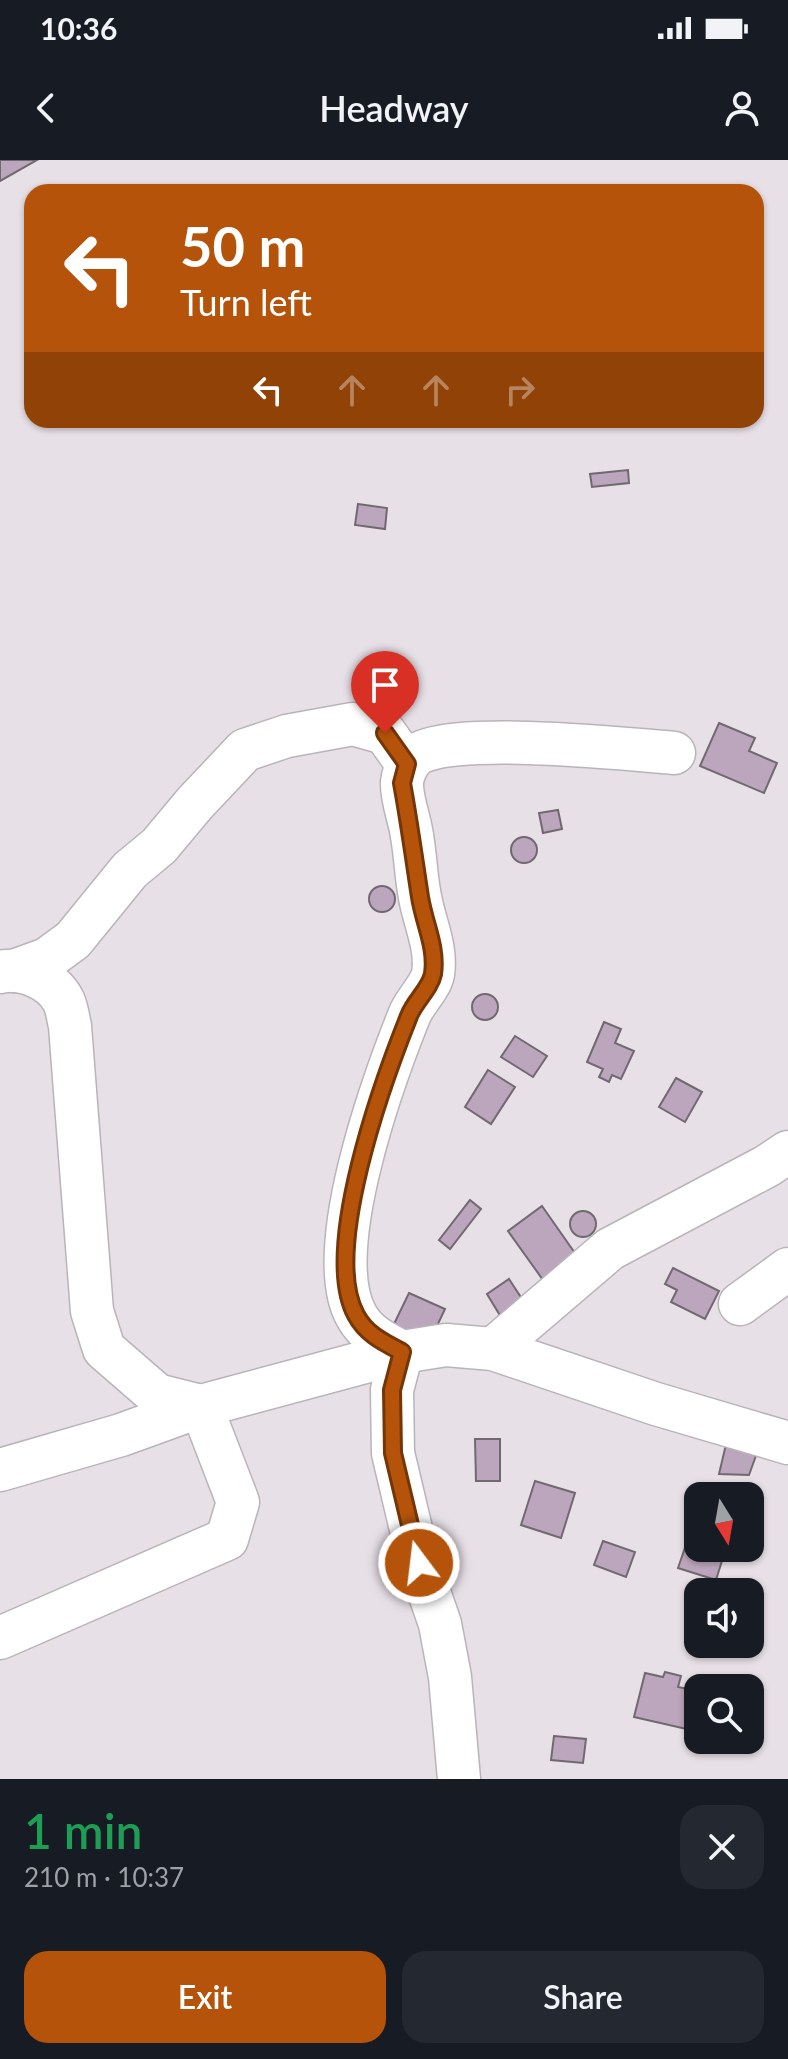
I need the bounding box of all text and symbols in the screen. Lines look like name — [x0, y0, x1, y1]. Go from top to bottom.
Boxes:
text: 10:36 — [40, 10, 117, 46]
icon: back — [24, 86, 68, 130]
text: Headway — [319, 86, 469, 130]
icon: person — [720, 86, 764, 130]
text: 50 m — [180, 212, 305, 279]
icon: left — [48, 216, 152, 320]
text: Turn left — [180, 280, 312, 324]
icon: left — [246, 368, 290, 412]
icon: ahead — [330, 368, 374, 412]
icon: ahead — [414, 368, 458, 412]
icon: right — [498, 368, 542, 412]
pin — [351, 651, 419, 733]
icon: arrive — [363, 663, 407, 707]
north arrow — [684, 1482, 764, 1562]
map controls — [684, 1482, 764, 1754]
position arrow — [377, 1521, 461, 1605]
button: sound — [684, 1578, 764, 1658]
button: search — [684, 1674, 764, 1754]
text: 1 min — [24, 1802, 142, 1859]
button: close — [680, 1805, 764, 1889]
text: 210 m · 10:37 — [24, 1861, 184, 1893]
button: Exit — [24, 1951, 386, 2043]
button: Share — [402, 1951, 764, 2043]

